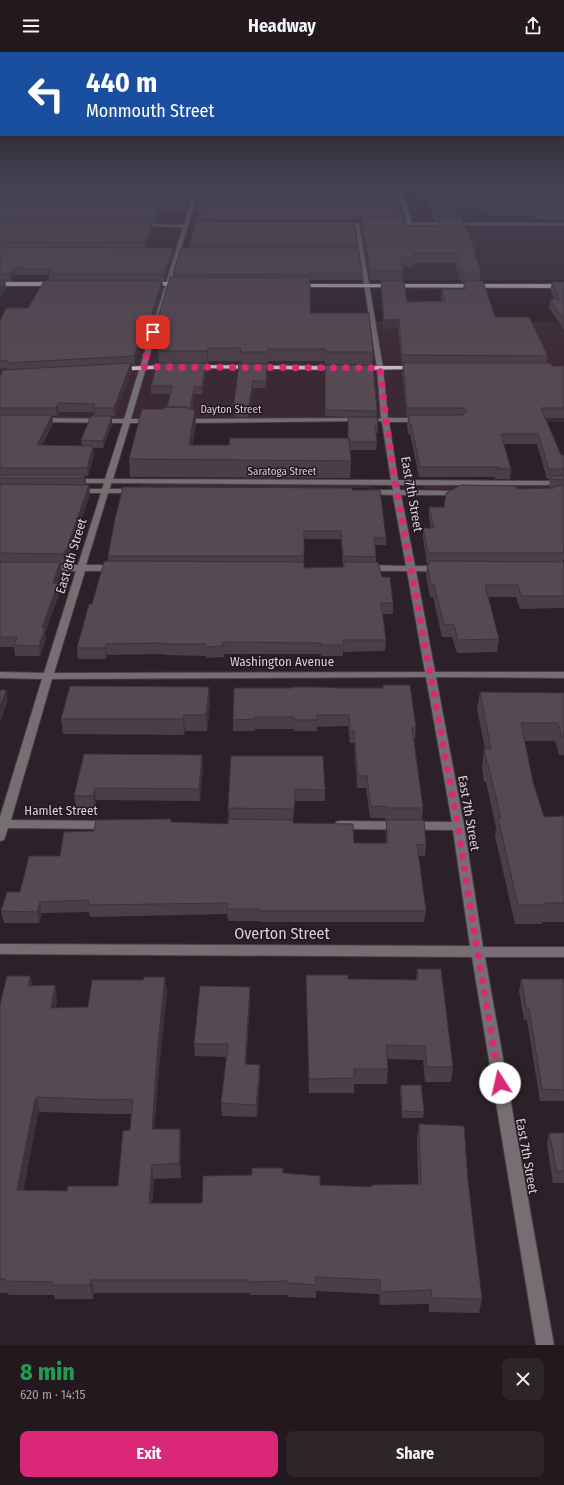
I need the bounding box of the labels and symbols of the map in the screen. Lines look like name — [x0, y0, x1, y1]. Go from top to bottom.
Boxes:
pin — [136, 315, 170, 349]
street label: Dayton Street — [200, 403, 262, 416]
street label: East 7th Street — [398, 455, 426, 534]
street label: Saratoga Street — [248, 465, 317, 478]
street label: East 8th Street — [52, 516, 90, 595]
street label: Washington Avenue — [230, 654, 334, 669]
street label: East 7th Street — [455, 774, 483, 853]
street label: Hamlet Street — [24, 803, 98, 818]
street label: Overton Street — [234, 924, 331, 943]
position arrow — [479, 1062, 521, 1104]
street label: East 7th Street — [513, 1117, 541, 1196]

